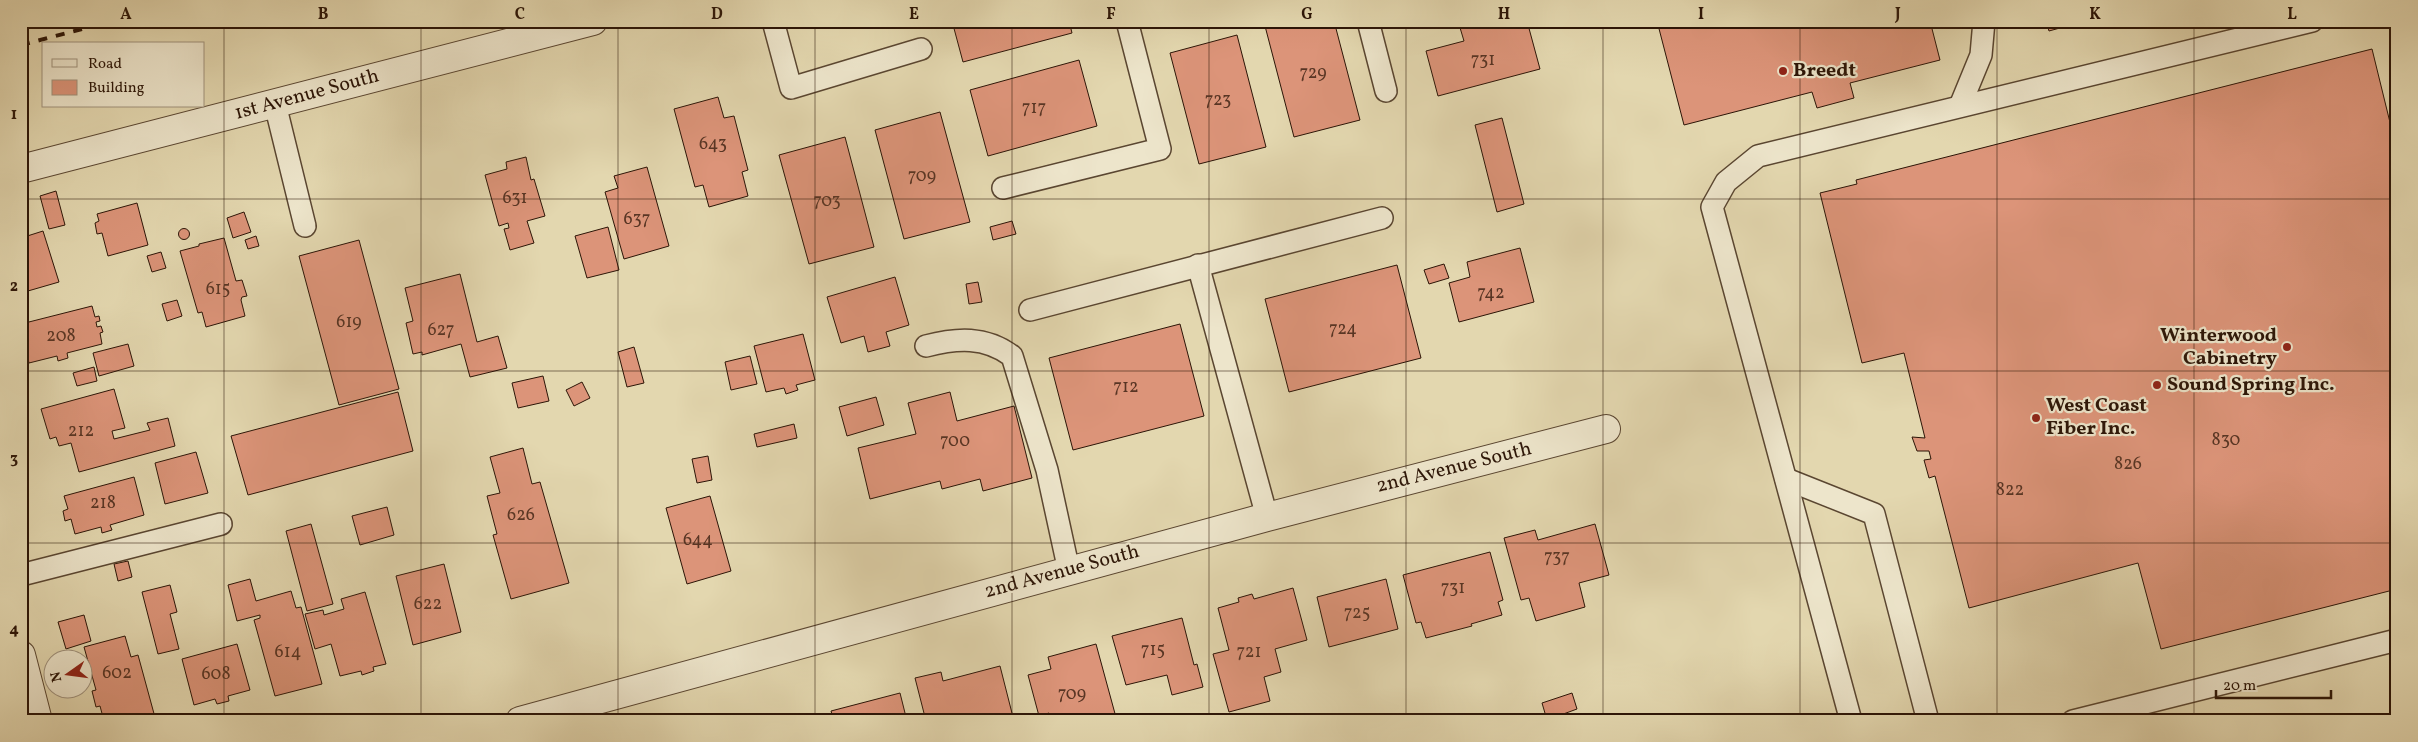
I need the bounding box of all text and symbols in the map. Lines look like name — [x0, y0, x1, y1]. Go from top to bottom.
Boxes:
text: A — [120, 4, 132, 26]
text: B — [318, 4, 329, 26]
text: C — [515, 4, 525, 26]
text: D — [711, 4, 723, 26]
text: E — [909, 4, 919, 26]
text: F — [1106, 4, 1116, 26]
text: G — [1301, 4, 1313, 26]
text: H — [1498, 4, 1510, 26]
text: I — [1698, 4, 1704, 26]
text: J — [1894, 4, 1901, 26]
text: K — [2089, 4, 2101, 26]
text: L — [2287, 4, 2297, 26]
legend — [42, 42, 205, 108]
house number: 731 — [1471, 48, 1495, 73]
text: Road — [88, 54, 122, 75]
place label: Breedt — [1793, 57, 1857, 85]
house number: 729 — [1299, 61, 1327, 86]
street label: 1st Avenue South — [232, 62, 382, 128]
marker: Breedt — [1777, 65, 1789, 77]
text: Building — [88, 78, 145, 99]
house number: 723 — [1205, 88, 1231, 113]
house number: 717 — [1022, 96, 1046, 121]
text: 1 — [11, 104, 17, 126]
house number: 643 — [699, 132, 727, 157]
house number: 709 — [908, 164, 936, 189]
house number: 631 — [502, 186, 528, 211]
house number: 703 — [813, 189, 841, 214]
house number: 637 — [624, 207, 650, 232]
text: 2 — [10, 276, 18, 298]
house number: 615 — [206, 277, 230, 302]
house number: 742 — [1477, 281, 1505, 306]
house number: 619 — [336, 310, 362, 335]
house number: 724 — [1329, 317, 1357, 342]
house number: 627 — [427, 318, 455, 343]
place label: Winterwood Cabinetry — [2160, 322, 2277, 373]
house number: 208 — [46, 324, 76, 349]
marker: Winterwood Cabinetry — [2281, 341, 2293, 353]
place label: Sound Spring Inc. — [2167, 371, 2335, 399]
house number: 712 — [1113, 375, 1139, 400]
marker: Sound Spring Inc. — [2151, 379, 2163, 391]
place label: West Coast Fiber Inc. — [2046, 392, 2147, 443]
marker: West Coast Fiber Inc. — [2030, 412, 2042, 424]
house number: 212 — [68, 419, 94, 444]
house number: 830 — [2212, 428, 2241, 453]
house number: 700 — [940, 429, 970, 454]
street label: 2nd Avenue South — [1373, 435, 1535, 501]
text: 3 — [10, 448, 18, 470]
house number: 826 — [2114, 452, 2142, 477]
house number: 822 — [1996, 478, 2024, 503]
house number: 218 — [90, 491, 116, 516]
house number: 626 — [507, 503, 535, 528]
house number: 644 — [683, 528, 713, 553]
street label: 2nd Avenue South — [981, 538, 1143, 606]
house number: 737 — [1544, 545, 1570, 570]
house number: 731 — [1441, 576, 1465, 601]
house number: 622 — [414, 592, 442, 617]
house number: 725 — [1344, 601, 1370, 626]
text: 4 — [9, 619, 19, 641]
house number: 715 — [1141, 638, 1165, 663]
house number: 614 — [275, 640, 301, 665]
house number: 721 — [1236, 640, 1262, 665]
north arrow — [42, 650, 92, 700]
house number: 602 — [102, 661, 132, 686]
house number: 608 — [201, 662, 231, 687]
scale bar — [2216, 667, 2330, 699]
text: N — [46, 670, 67, 684]
text: 20 m — [2223, 676, 2256, 697]
house number: 709 — [1058, 682, 1086, 707]

